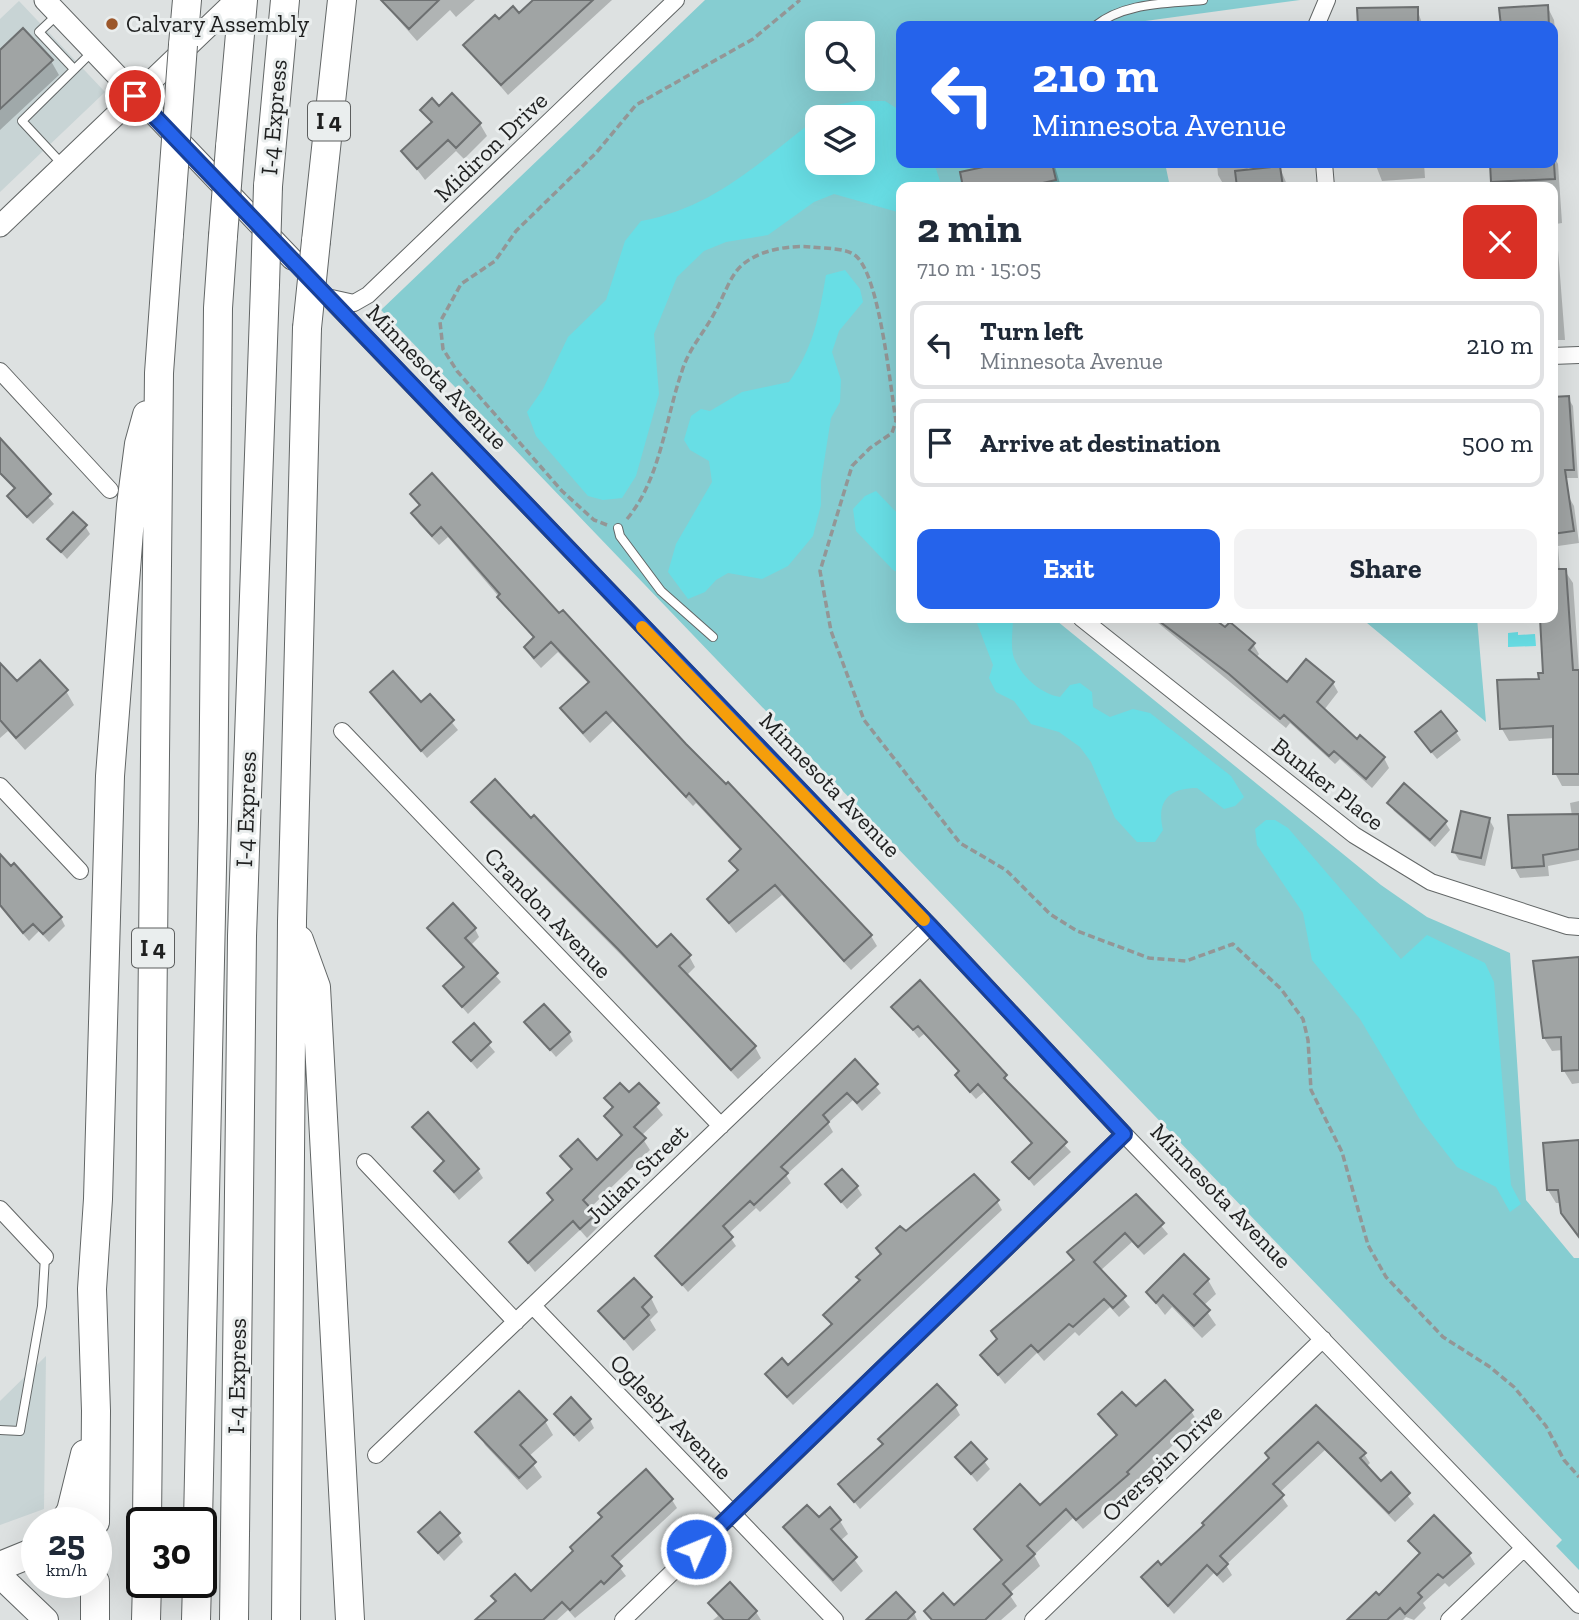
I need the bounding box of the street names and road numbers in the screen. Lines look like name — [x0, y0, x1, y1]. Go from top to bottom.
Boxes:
street label: I-4 Express — [254, 58, 293, 176]
street label: Midiron Drive — [428, 86, 553, 208]
road number: I 4 — [308, 102, 350, 140]
street label: Minnesota Avenue — [361, 298, 514, 455]
street label: Minnesota Avenue — [754, 706, 907, 863]
street label: Bunker Place — [1266, 731, 1390, 836]
street label: I-4 Express — [229, 751, 262, 867]
street label: Crandon Avenue — [479, 841, 618, 984]
road number: I 4 — [132, 928, 174, 967]
street label: Minnesota Avenue — [1145, 1117, 1298, 1274]
street label: Julian Street — [579, 1118, 694, 1230]
street label: I-4 Express — [221, 1318, 252, 1434]
street label: Oglesby Avenue — [604, 1348, 739, 1486]
street label: Overspin Drive — [1095, 1398, 1228, 1528]

